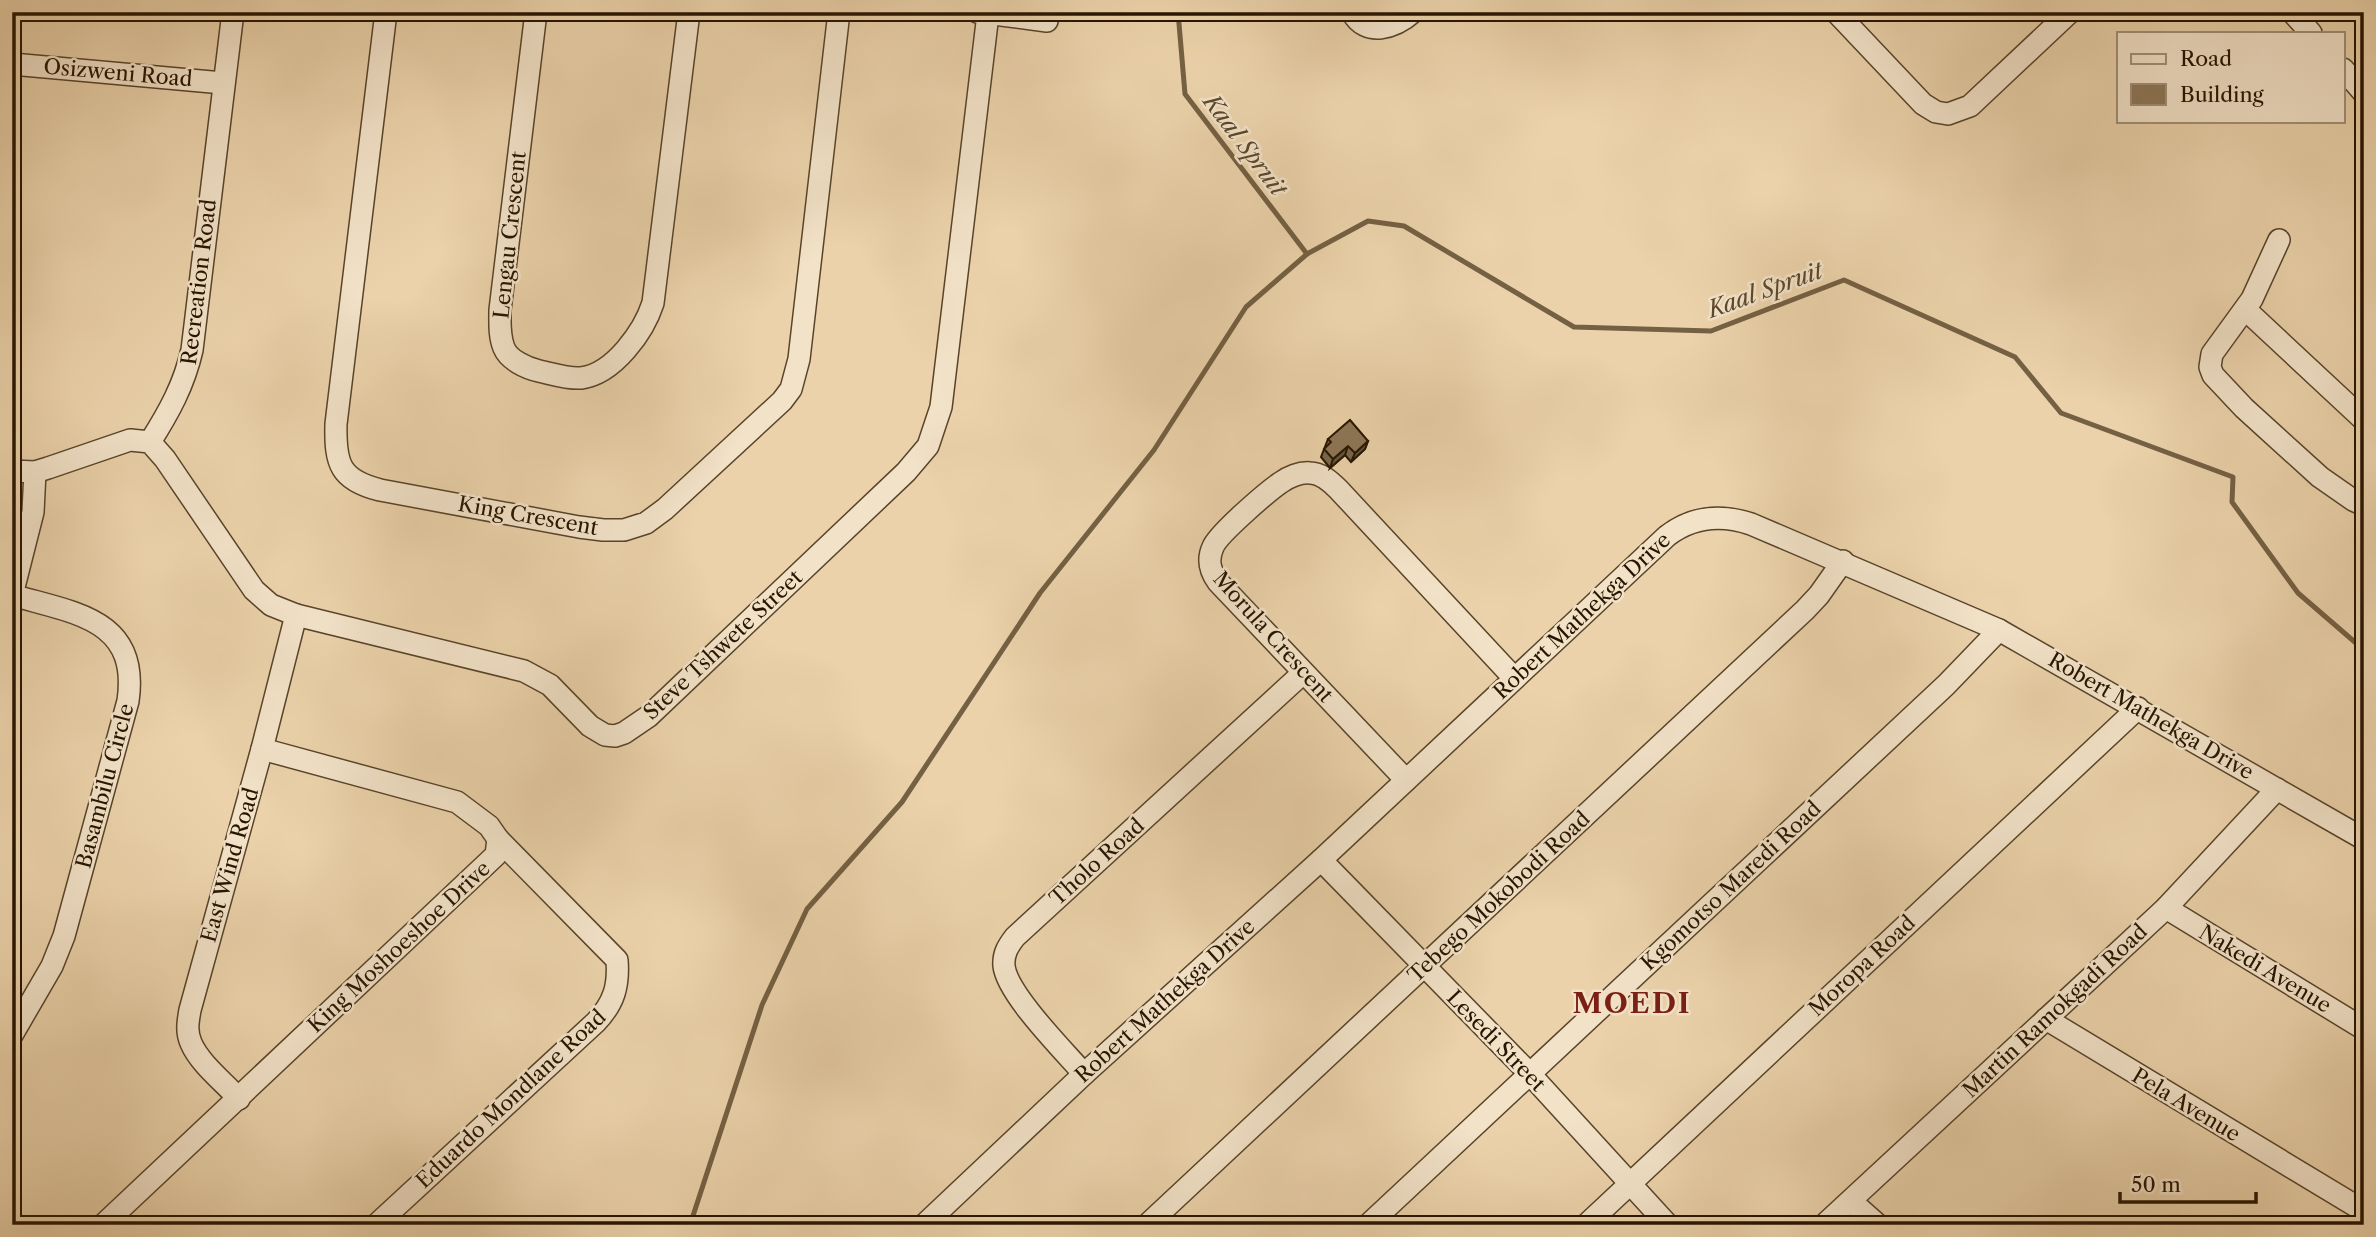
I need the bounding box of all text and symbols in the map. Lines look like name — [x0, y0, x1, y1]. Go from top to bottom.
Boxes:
legend — [2117, 32, 2344, 122]
text: Road — [2180, 46, 2232, 71]
street label: Osizweni Road — [42, 54, 194, 91]
text: Building — [2180, 82, 2265, 107]
water label: Kaal Spruit — [1196, 87, 1294, 203]
street label: Lengau Crescent — [488, 149, 531, 320]
street label: Recreation Road — [176, 197, 221, 366]
water label: Kaal Spruit — [1702, 256, 1828, 324]
street label: King Crescent — [456, 491, 601, 540]
street label: Robert Mathekga Drive — [1488, 527, 1675, 704]
street label: Steve Tshwete Street — [638, 564, 808, 725]
street label: Morula Crescent — [1208, 566, 1339, 708]
street label: Robert Mathekga Drive — [2044, 647, 2258, 785]
street label: Basambilu Circle — [71, 701, 139, 871]
street label: East Wind Road — [196, 784, 264, 945]
street label: Kgomotso Maredi Road — [1636, 796, 1826, 976]
street label: Tebego Mokobodi Road — [1403, 806, 1595, 987]
street label: Tholo Road — [1044, 813, 1149, 911]
street label: King Moshoeshoe Drive — [302, 856, 495, 1038]
street label: Moropa Road — [1803, 910, 1920, 1021]
street label: Robert Mathekga Drive — [1070, 913, 1260, 1088]
street label: Martin Ramokgadi Road — [1957, 918, 2152, 1103]
street label: Nakedi Avenue — [2195, 919, 2336, 1018]
street label: Lesedi Street — [1442, 985, 1551, 1097]
district label: MOEDI — [1572, 986, 1692, 1020]
street label: Eduardo Mondlane Road — [411, 1004, 611, 1193]
street label: Pela Avenue — [2128, 1063, 2245, 1147]
scale bar — [2120, 1160, 2257, 1204]
text: 50 m — [2131, 1172, 2181, 1197]

